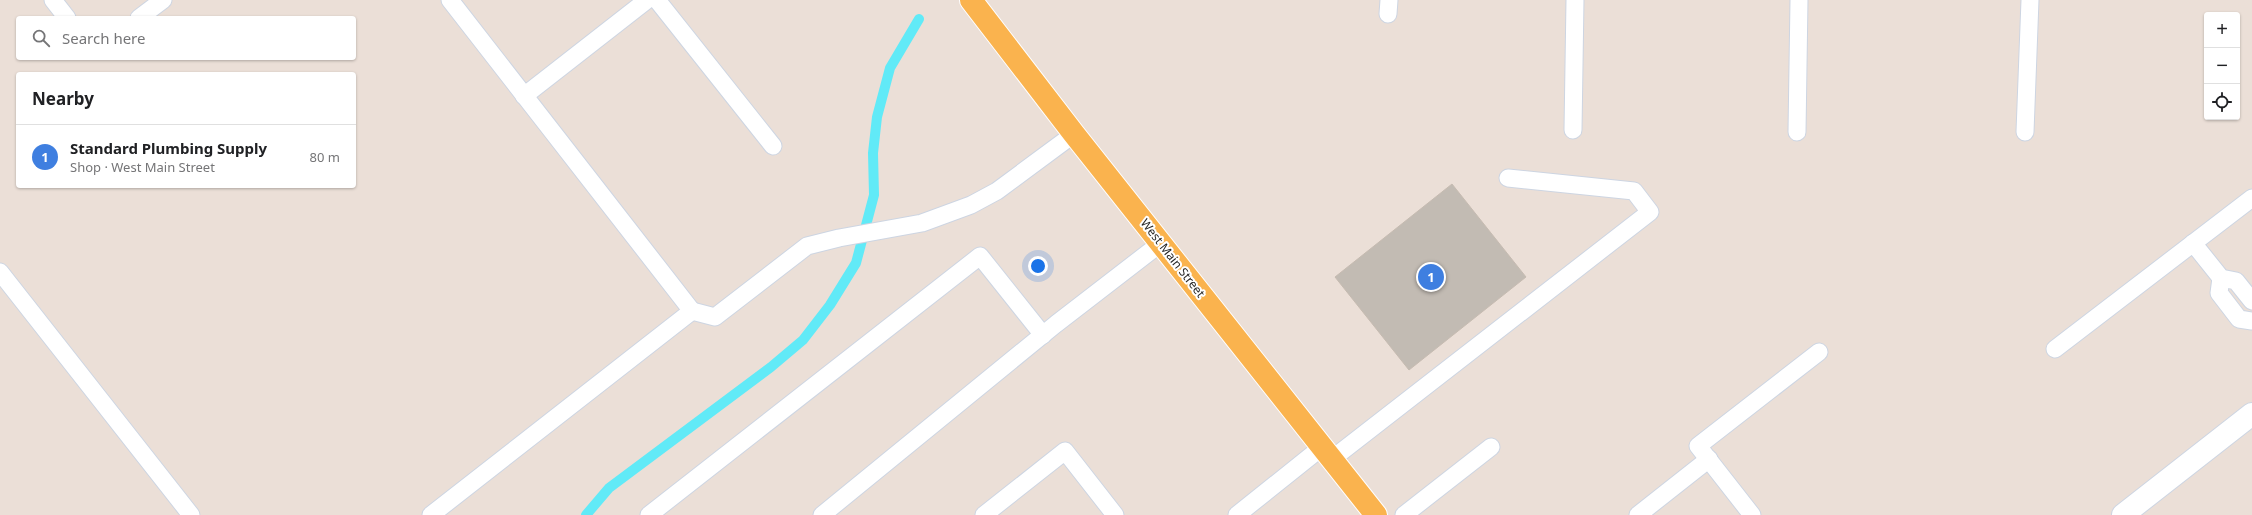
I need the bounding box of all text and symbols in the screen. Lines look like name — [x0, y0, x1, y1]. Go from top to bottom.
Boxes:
map controls — [2204, 12, 2240, 120]
button: + — [2204, 12, 2240, 48]
search box — [16, 16, 356, 60]
icon: search — [30, 27, 52, 49]
text: Search here — [62, 28, 145, 48]
button: − — [2204, 48, 2240, 84]
button: locate — [2204, 84, 2240, 120]
text: Nearby — [32, 87, 94, 110]
text: Standard Plumbing Supply — [70, 138, 267, 158]
text: 1 — [41, 148, 49, 166]
text: 80 m — [310, 148, 340, 166]
text: Shop · West Main Street — [70, 158, 215, 176]
street label: West Main Street — [1137, 215, 1210, 301]
your location — [1028, 256, 1048, 276]
pin: 1 — [1418, 262, 1444, 292]

